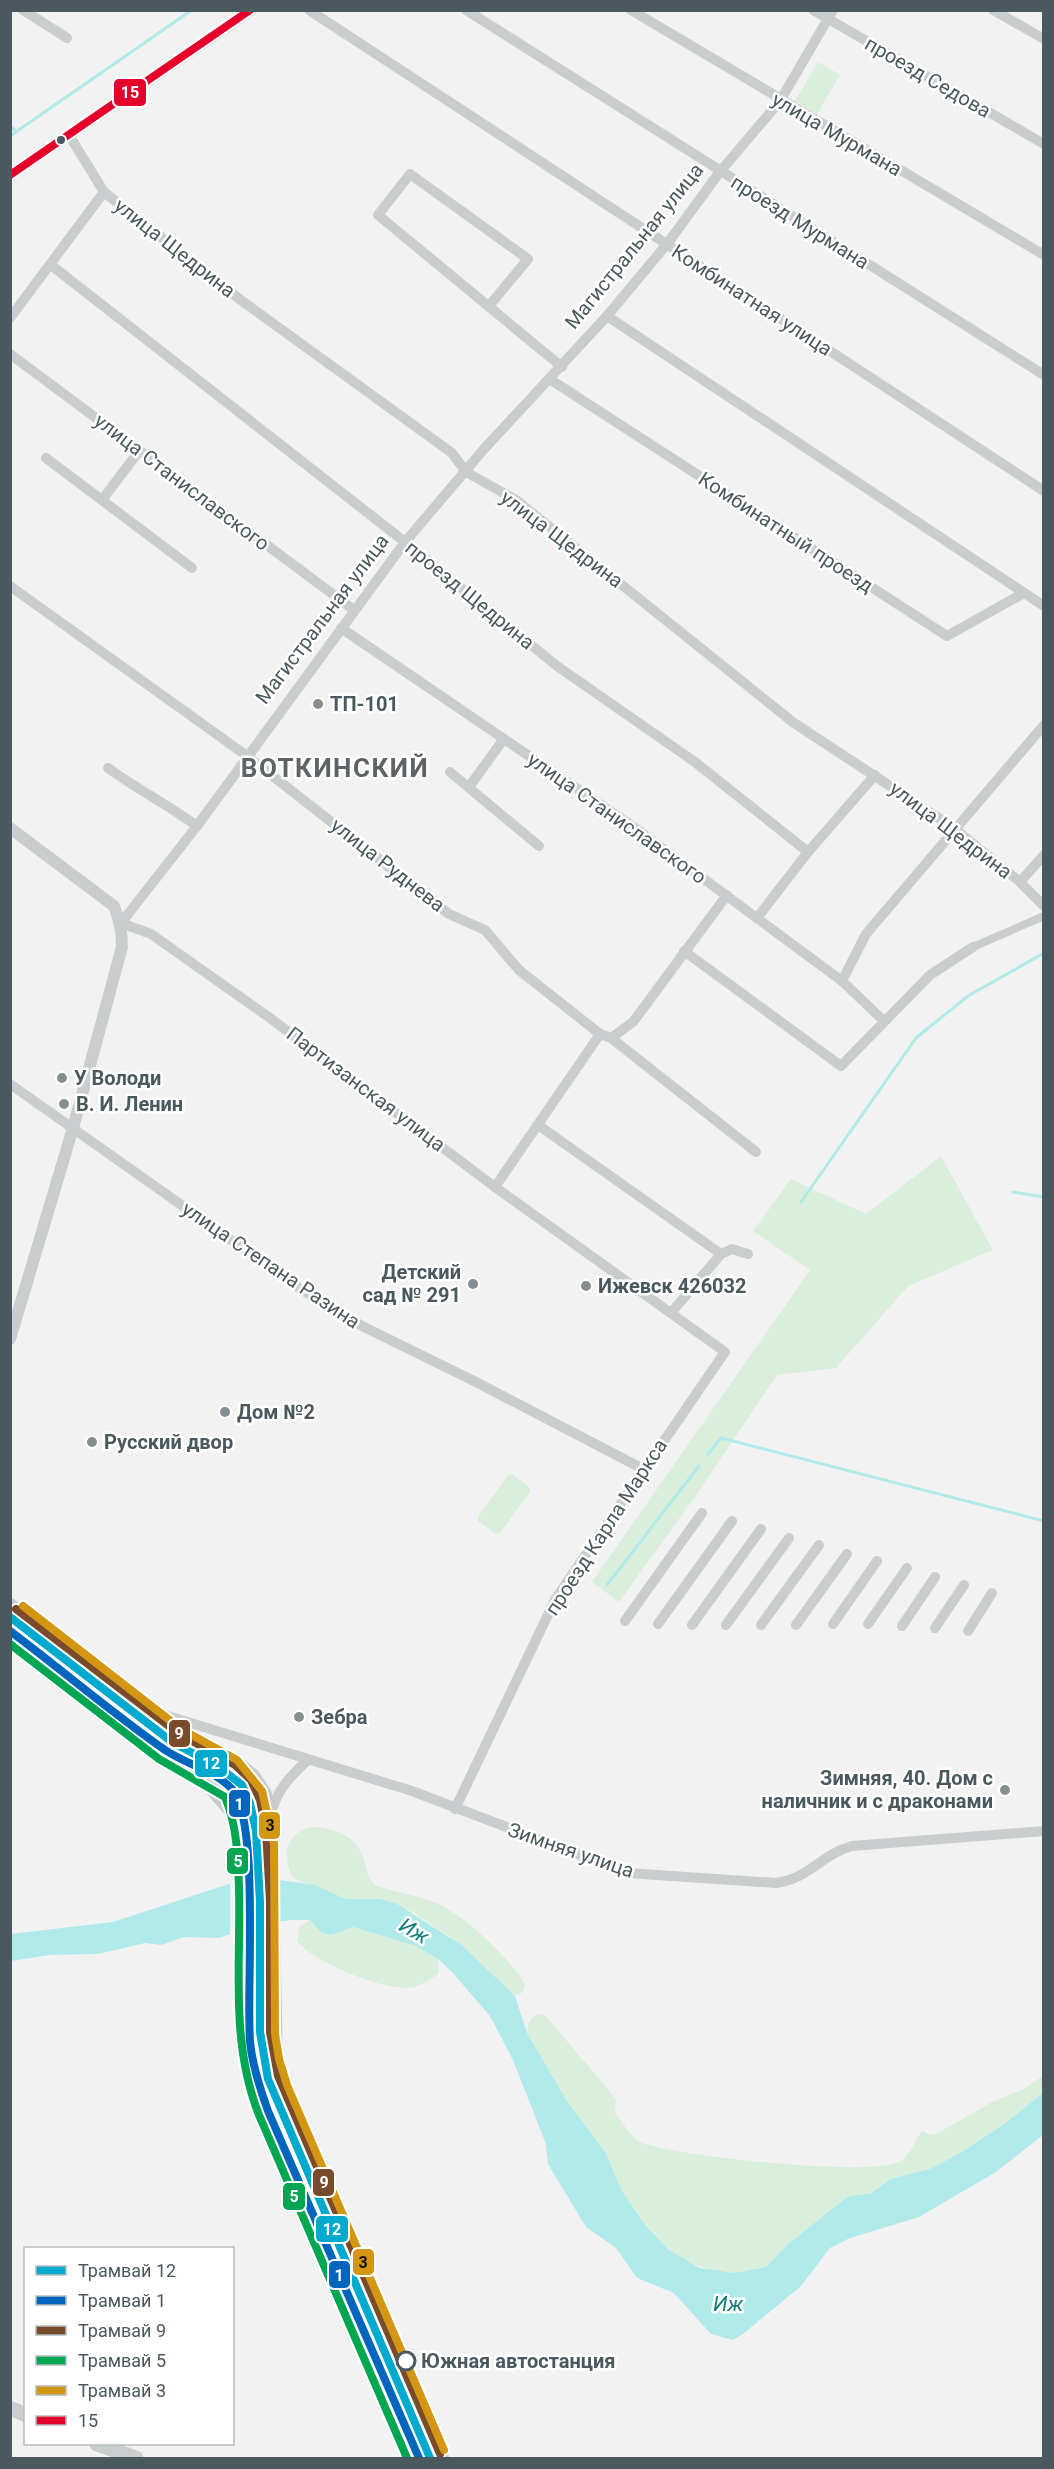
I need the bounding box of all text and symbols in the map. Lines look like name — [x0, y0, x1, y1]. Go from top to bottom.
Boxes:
street label: проезд Седова — [861, 31, 995, 123]
line badge: 15 — [113, 78, 147, 107]
text: 15 — [121, 83, 139, 102]
street label: улица Мурмана — [768, 87, 906, 181]
unlabelled marker — [55, 134, 67, 146]
street label: Магистральная улица — [560, 158, 708, 334]
street label: проезд Мурмана — [727, 170, 873, 274]
street label: улица Щедрина — [110, 193, 240, 303]
street label: Комбинатная улица — [667, 239, 837, 361]
street label: улица Станиславского — [90, 408, 274, 556]
street label: Комбинатный проезд — [694, 466, 878, 598]
street label: улица Щедрина — [496, 485, 628, 593]
street label: Магистральная улица — [250, 529, 394, 709]
street label: проезд Щедрина — [401, 536, 539, 654]
place label: ТП-101 — [330, 692, 399, 716]
marker: ТП-101 — [311, 697, 325, 711]
street label: улица Станиславского — [523, 747, 711, 889]
district label: ВОТКИНСКИЙ — [241, 753, 429, 783]
street label: улица Щедрина — [885, 776, 1017, 884]
street label: улица Руднева — [326, 813, 450, 917]
street label: Партизанская улица — [282, 1022, 450, 1156]
place label: У Володи — [74, 1066, 161, 1090]
marker: У Володи — [55, 1071, 69, 1085]
place label: В. И. Ленин — [76, 1092, 183, 1116]
marker: В. И. Ленин — [57, 1097, 71, 1111]
street label: улица Степана Разина — [177, 1196, 365, 1334]
place label: Детский сад № 291 — [363, 1260, 461, 1307]
place label: Ижевск 426032 — [598, 1274, 747, 1298]
marker: Детский сад № 291 — [466, 1277, 480, 1291]
marker: Ижевск 426032 — [579, 1279, 593, 1293]
place label: Дом №2 — [237, 1400, 315, 1424]
marker: Дом №2 — [218, 1405, 232, 1419]
place label: Русский двор — [104, 1430, 233, 1454]
street label: проезд Карла Маркса — [540, 1434, 672, 1620]
marker: Русский двор — [85, 1435, 99, 1449]
place label: Зебра — [311, 1705, 368, 1729]
marker: Зебра — [292, 1710, 306, 1724]
line badge: 9 — [168, 1719, 191, 1748]
text: 9 — [174, 1724, 184, 1743]
line badge: 12 — [194, 1749, 228, 1778]
text: 12 — [202, 1754, 220, 1773]
place label: Зимняя, 40. Дом с наличник и с драконами — [762, 1766, 993, 1813]
marker: Зимняя, 40. Дом с наличник и с драконами — [998, 1783, 1012, 1797]
line badge: 1 — [228, 1789, 251, 1818]
text: 1 — [234, 1795, 244, 1814]
line badge: 3 — [258, 1811, 281, 1840]
text: 3 — [265, 1816, 275, 1835]
street label: Зимняя улица — [505, 1817, 637, 1883]
line badge: 5 — [226, 1847, 249, 1875]
text: 5 — [233, 1852, 243, 1871]
water label: Иж — [395, 1913, 433, 1949]
line badge: 9 — [312, 2168, 335, 2197]
text: 9 — [319, 2173, 329, 2192]
line badge: 5 — [282, 2182, 306, 2211]
text: 5 — [289, 2187, 299, 2206]
line badge: 12 — [315, 2215, 349, 2243]
text: 12 — [323, 2220, 341, 2239]
legend — [24, 2247, 234, 2445]
line badge: 3 — [352, 2248, 375, 2276]
text: 3 — [358, 2253, 368, 2272]
text: Трамвай 12 — [78, 2260, 176, 2281]
line badge: 1 — [328, 2260, 351, 2289]
text: 1 — [334, 2266, 344, 2285]
text: Трамвай 1 — [78, 2290, 166, 2311]
water label: Иж — [713, 2292, 743, 2316]
text: Трамвай 9 — [78, 2320, 166, 2341]
place label: Южная автостанция — [421, 2349, 616, 2373]
text: Трамвай 5 — [78, 2350, 166, 2371]
marker: Южная автостанция — [396, 2351, 416, 2371]
text: Трамвай 3 — [78, 2380, 166, 2401]
text: 15 — [78, 2410, 98, 2431]

